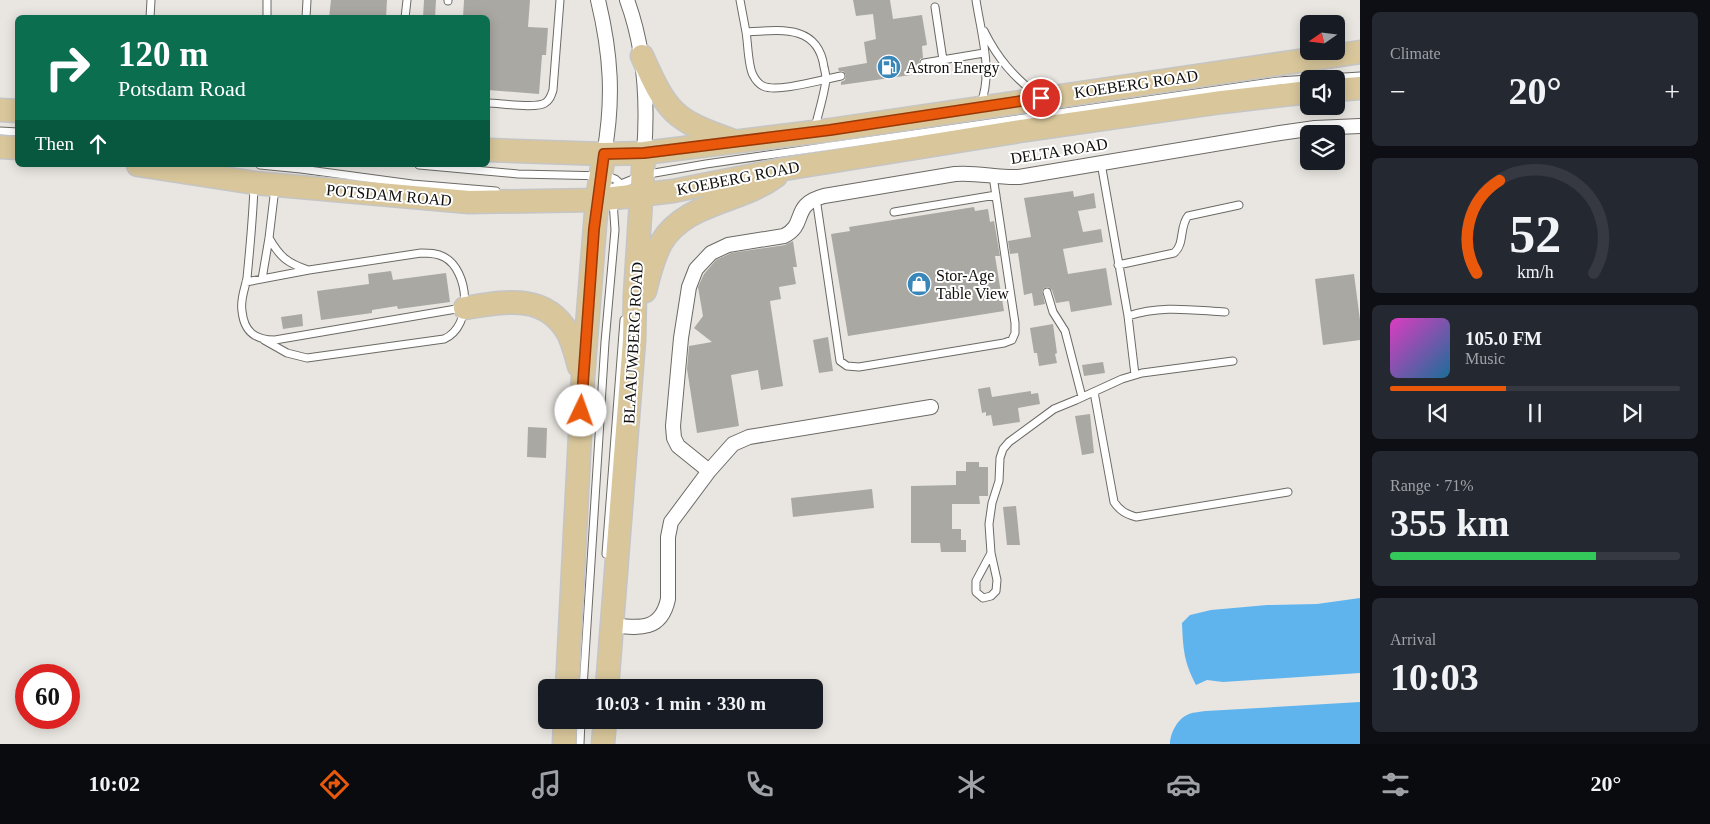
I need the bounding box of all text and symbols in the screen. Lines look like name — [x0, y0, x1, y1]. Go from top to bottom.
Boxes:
north arrow — [1300, 15, 1345, 60]
map controls — [1300, 15, 1345, 170]
icon: right — [35, 35, 100, 100]
text: 120 m — [118, 35, 208, 74]
text: Climate — [1390, 45, 1441, 62]
fuel station icon: Astron Energy — [876, 54, 902, 80]
place label: Astron Energy — [906, 59, 999, 77]
street label: KOEBERG ROAD — [1073, 67, 1199, 101]
button: sound — [1300, 70, 1345, 115]
text: 20° — [1508, 70, 1562, 112]
text: Potsdam Road — [118, 76, 246, 101]
text: − — [1390, 76, 1406, 107]
text: + — [1664, 76, 1680, 107]
pin — [1020, 77, 1062, 119]
icon: arrive — [1027, 84, 1055, 112]
button: layers — [1300, 125, 1345, 170]
icon: ahead — [84, 130, 112, 158]
text: Then — [35, 133, 74, 154]
street label: DELTA ROAD — [1009, 135, 1109, 167]
street label: KOEBERG ROAD — [675, 158, 801, 198]
street label: POTSDAM ROAD — [326, 181, 452, 209]
text: 52 — [1509, 206, 1561, 263]
street label: BLAAUWBERG ROAD — [620, 262, 646, 424]
text: km/h — [1517, 262, 1553, 282]
place label: Stor-Age Table View — [936, 267, 1009, 302]
shop icon: Stor-Age Table View — [906, 271, 932, 297]
text: 105.0 FM — [1465, 328, 1542, 349]
text: Music — [1465, 350, 1505, 367]
position arrow — [554, 384, 606, 436]
icon: previous — [1424, 399, 1452, 427]
icon: pause — [1521, 399, 1549, 427]
icon: next — [1618, 399, 1646, 427]
text: Range · 71% — [1390, 477, 1474, 494]
text: 355 km — [1390, 502, 1509, 544]
text: Arrival — [1390, 631, 1436, 648]
text: 10:03 — [1390, 656, 1479, 698]
speed limit sign: 60 — [15, 664, 80, 729]
text: 10:03 · 1 min · 330 m — [595, 693, 766, 714]
icon: directions — [317, 767, 352, 802]
icon: music — [529, 767, 564, 802]
icon: phone — [742, 767, 777, 802]
icon: climate — [954, 767, 989, 802]
icon: car — [1166, 767, 1201, 802]
icon: filters — [1378, 767, 1413, 802]
text: 10:02 — [89, 771, 140, 796]
text: 20° — [1590, 771, 1621, 796]

